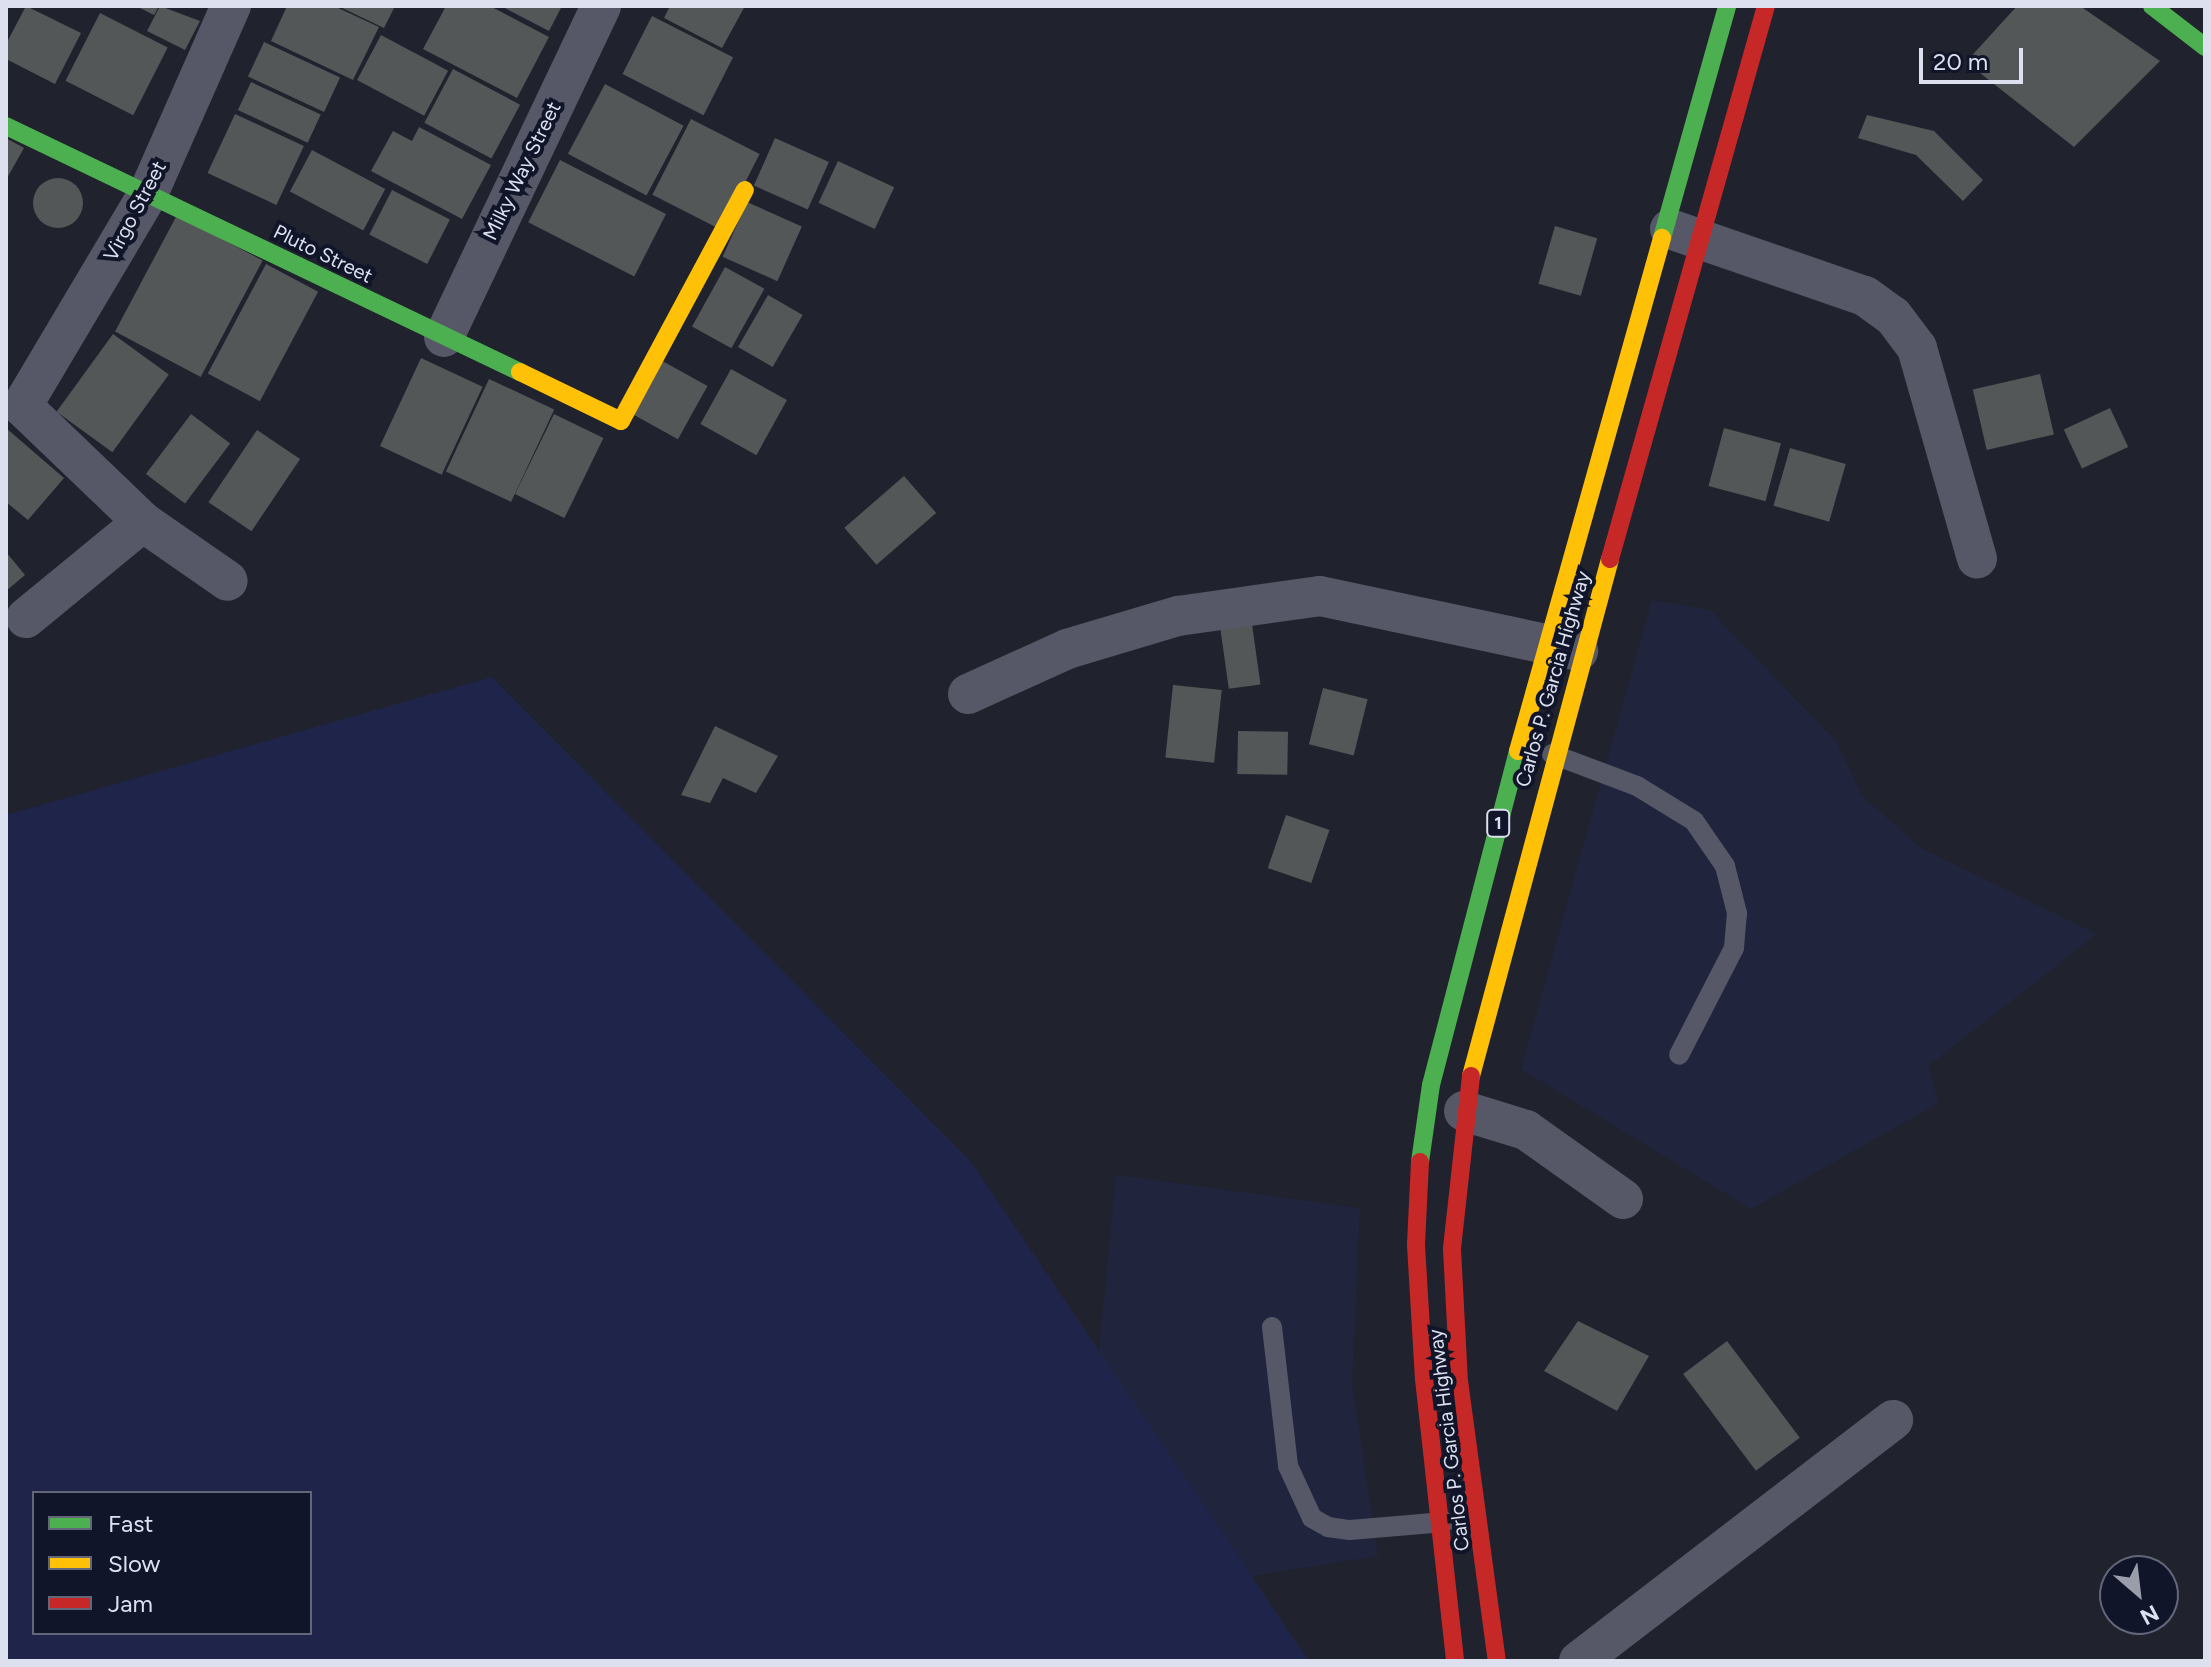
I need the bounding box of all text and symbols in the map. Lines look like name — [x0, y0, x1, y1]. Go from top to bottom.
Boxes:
scale bar — [1923, 32, 2027, 82]
text: 20 m — [1933, 47, 1988, 76]
street label: Milky Way Street — [478, 98, 566, 244]
street label: Virgo Street — [99, 157, 171, 265]
street label: Pluto Street — [270, 220, 376, 288]
street label: Carlos P. Garcia Highway — [1511, 568, 1595, 790]
road number: 1 — [1486, 809, 1510, 837]
street label: Carlos P. Garcia Highway — [1423, 1328, 1475, 1552]
legend — [32, 1491, 312, 1635]
text: Fast — [108, 1509, 153, 1538]
text: Slow — [108, 1549, 160, 1578]
north arrow — [2099, 1555, 2179, 1635]
text: Jam — [108, 1589, 153, 1618]
text: N — [2136, 1599, 2163, 1631]

